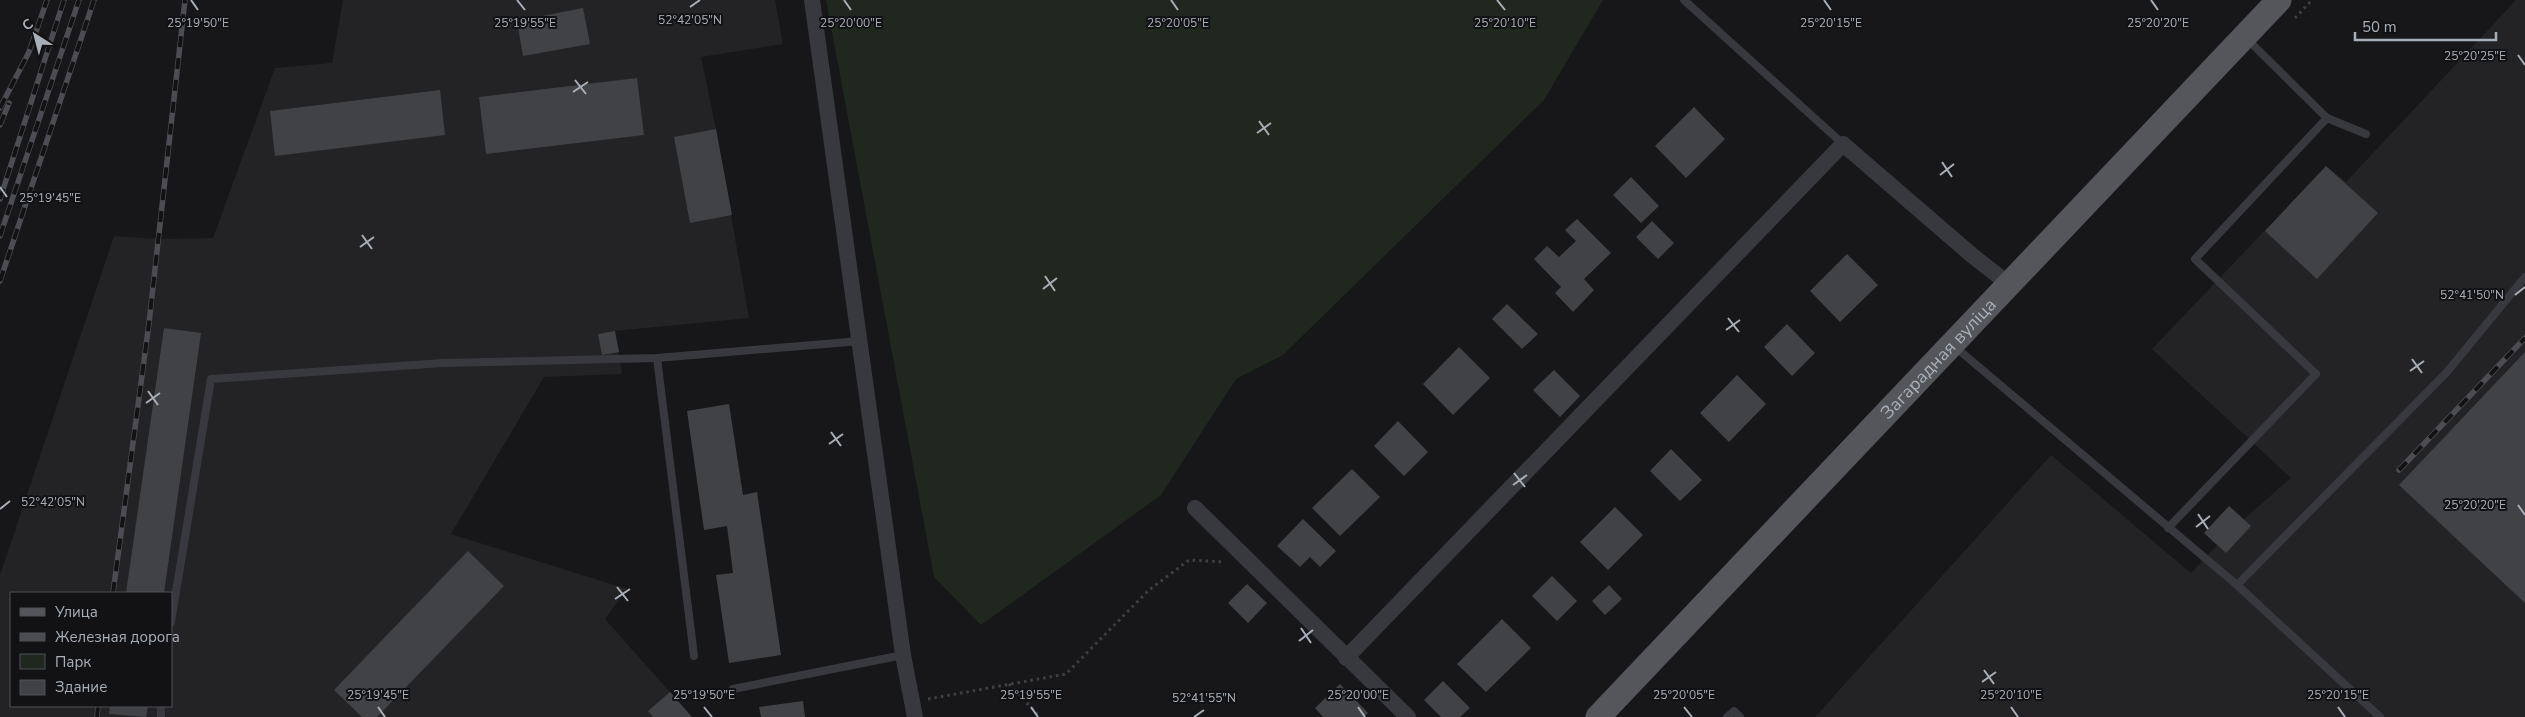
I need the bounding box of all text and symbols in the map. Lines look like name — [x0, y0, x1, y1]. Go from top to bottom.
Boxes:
north arrow — [10, 10, 60, 60]
scale bar — [2355, 10, 2496, 42]
text: 52°42'05"N — [658, 12, 722, 28]
text: С — [18, 14, 37, 35]
text: 25°19'50"E — [167, 15, 229, 31]
text: 25°19'55"E — [494, 15, 556, 31]
text: 25°20'00"E — [820, 15, 882, 31]
text: 25°20'05"E — [1147, 15, 1209, 31]
text: 25°20'10"E — [1474, 15, 1536, 31]
text: 25°20'15"E — [1800, 15, 1862, 31]
text: 25°20'20"E — [2127, 15, 2189, 31]
text: 50 m — [2362, 17, 2397, 37]
text: 25°20'25"E — [2444, 48, 2506, 64]
text: 25°19'45"E — [19, 190, 81, 206]
text: 52°41'50"N — [2440, 287, 2504, 303]
street label: Загарадная вуліца — [1875, 293, 2001, 424]
text: 52°42'05"N — [21, 494, 85, 510]
text: 25°20'20"E — [2444, 497, 2506, 513]
legend — [10, 592, 172, 707]
text: Улица — [54, 602, 98, 622]
text: Железная дорога — [55, 627, 180, 647]
text: Парк — [55, 652, 91, 672]
text: Здание — [55, 677, 107, 697]
text: 25°19'45"E — [347, 687, 409, 703]
text: 25°19'50"E — [673, 687, 735, 703]
text: 25°19'55"E — [1000, 687, 1062, 703]
text: 25°20'00"E — [1327, 687, 1389, 703]
text: 25°20'05"E — [1653, 687, 1715, 703]
text: 25°20'10"E — [1980, 687, 2042, 703]
text: 25°20'15"E — [2307, 687, 2369, 703]
text: 52°41'55"N — [1172, 690, 1236, 706]

